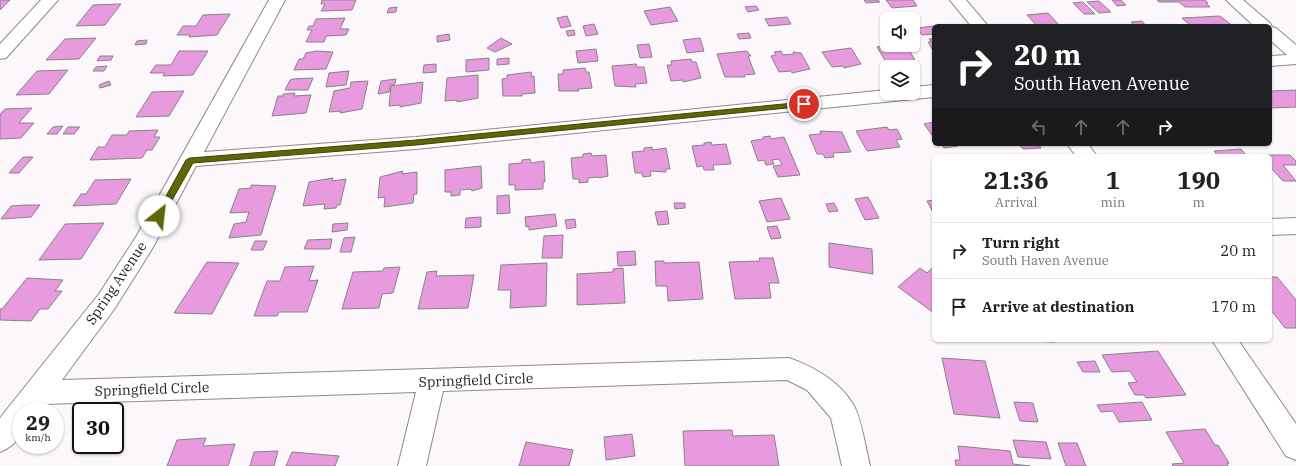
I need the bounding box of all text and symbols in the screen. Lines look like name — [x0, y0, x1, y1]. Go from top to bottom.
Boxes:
map controls — [880, 12, 920, 100]
button: sound — [880, 12, 920, 52]
text: 20 m — [1014, 36, 1081, 73]
icon: right — [948, 40, 1000, 92]
button: layers — [880, 60, 920, 100]
text: South Haven Avenue — [1014, 72, 1189, 95]
pin — [787, 87, 821, 121]
icon: arrive — [793, 93, 815, 115]
icon: left — [1028, 116, 1050, 138]
icon: ahead — [1070, 116, 1092, 138]
icon: ahead — [1112, 116, 1134, 138]
icon: right — [1154, 116, 1176, 138]
text: 21:36 — [984, 164, 1049, 196]
text: 1 — [1106, 164, 1120, 196]
text: 190 — [1177, 164, 1220, 196]
text: Arrival — [995, 194, 1037, 211]
text: min — [1100, 194, 1125, 211]
text: m — [1192, 194, 1205, 211]
position arrow — [138, 195, 180, 237]
text: Turn right — [982, 233, 1060, 252]
street label: Spring Avenue — [82, 238, 150, 328]
icon: right — [948, 240, 970, 262]
text: 20 m — [1220, 241, 1256, 260]
text: South Haven Avenue — [982, 252, 1109, 269]
icon: arrive — [948, 296, 970, 318]
text: Arrive at destination — [982, 297, 1134, 316]
text: 170 m — [1211, 297, 1256, 316]
street label: Springfield Circle — [418, 369, 534, 391]
street label: Springfield Circle — [94, 378, 210, 400]
speed limit sign: 30 — [72, 402, 124, 454]
text: 29 — [26, 409, 50, 436]
text: km/h — [25, 431, 51, 444]

